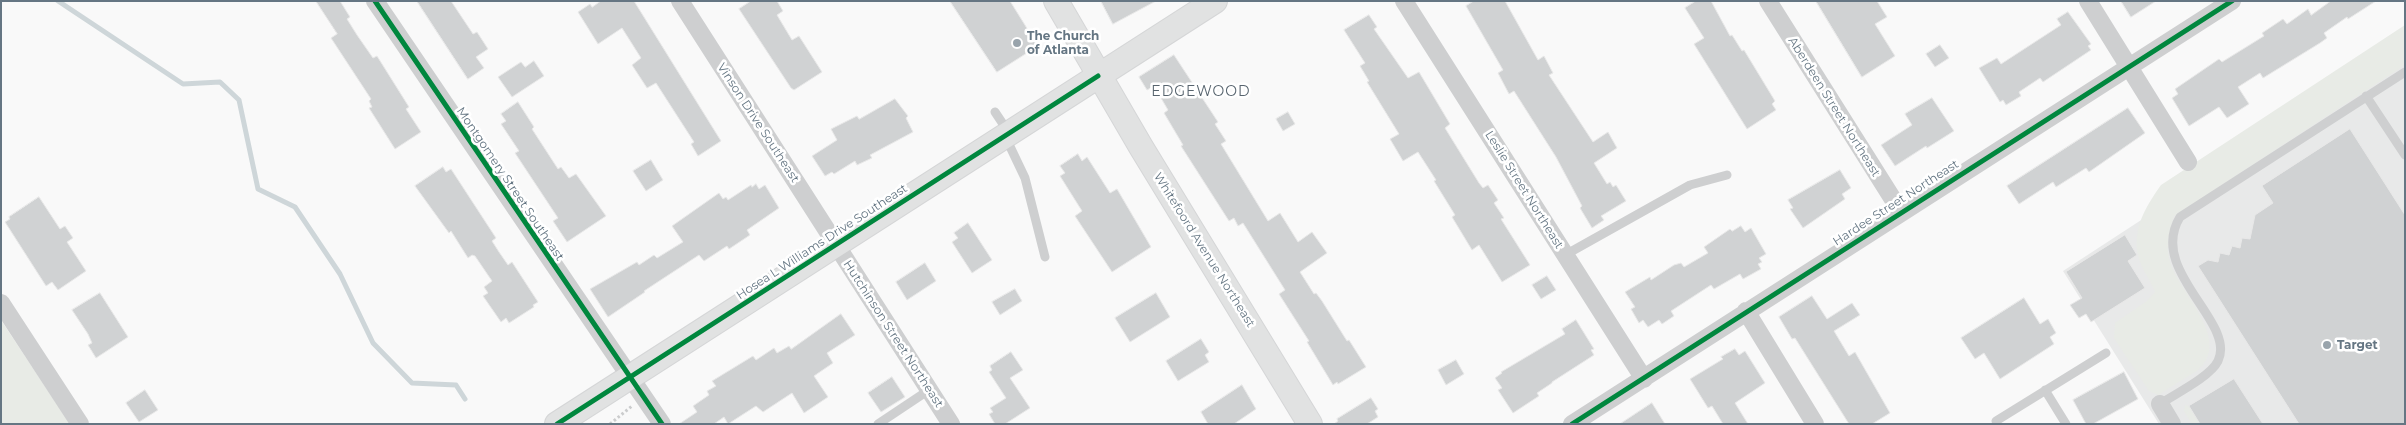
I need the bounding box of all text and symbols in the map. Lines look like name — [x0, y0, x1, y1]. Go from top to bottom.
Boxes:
place label: The Church of Atlanta — [1027, 29, 1099, 57]
street label: Aberdeen Street Northeast — [1785, 34, 1883, 180]
marker: The Church of Atlanta — [1011, 37, 1023, 49]
street label: Vinson Drive Southeast — [714, 61, 802, 185]
district label: EDGEWOOD — [1150, 84, 1252, 100]
street label: Montgomery Street Southeast — [453, 104, 567, 264]
street label: Leslie Street Northeast — [1482, 128, 1566, 252]
street label: Hardee Street Northeast — [1831, 157, 1961, 249]
street label: Whitefoord Avenue Northeast — [1150, 170, 1258, 330]
street label: Hosea L Williams Drive Southeast — [734, 181, 910, 303]
street label: Hutchinson Street Northeast — [840, 258, 946, 410]
place label: Target — [2337, 338, 2378, 352]
marker: Target — [2321, 339, 2333, 351]

